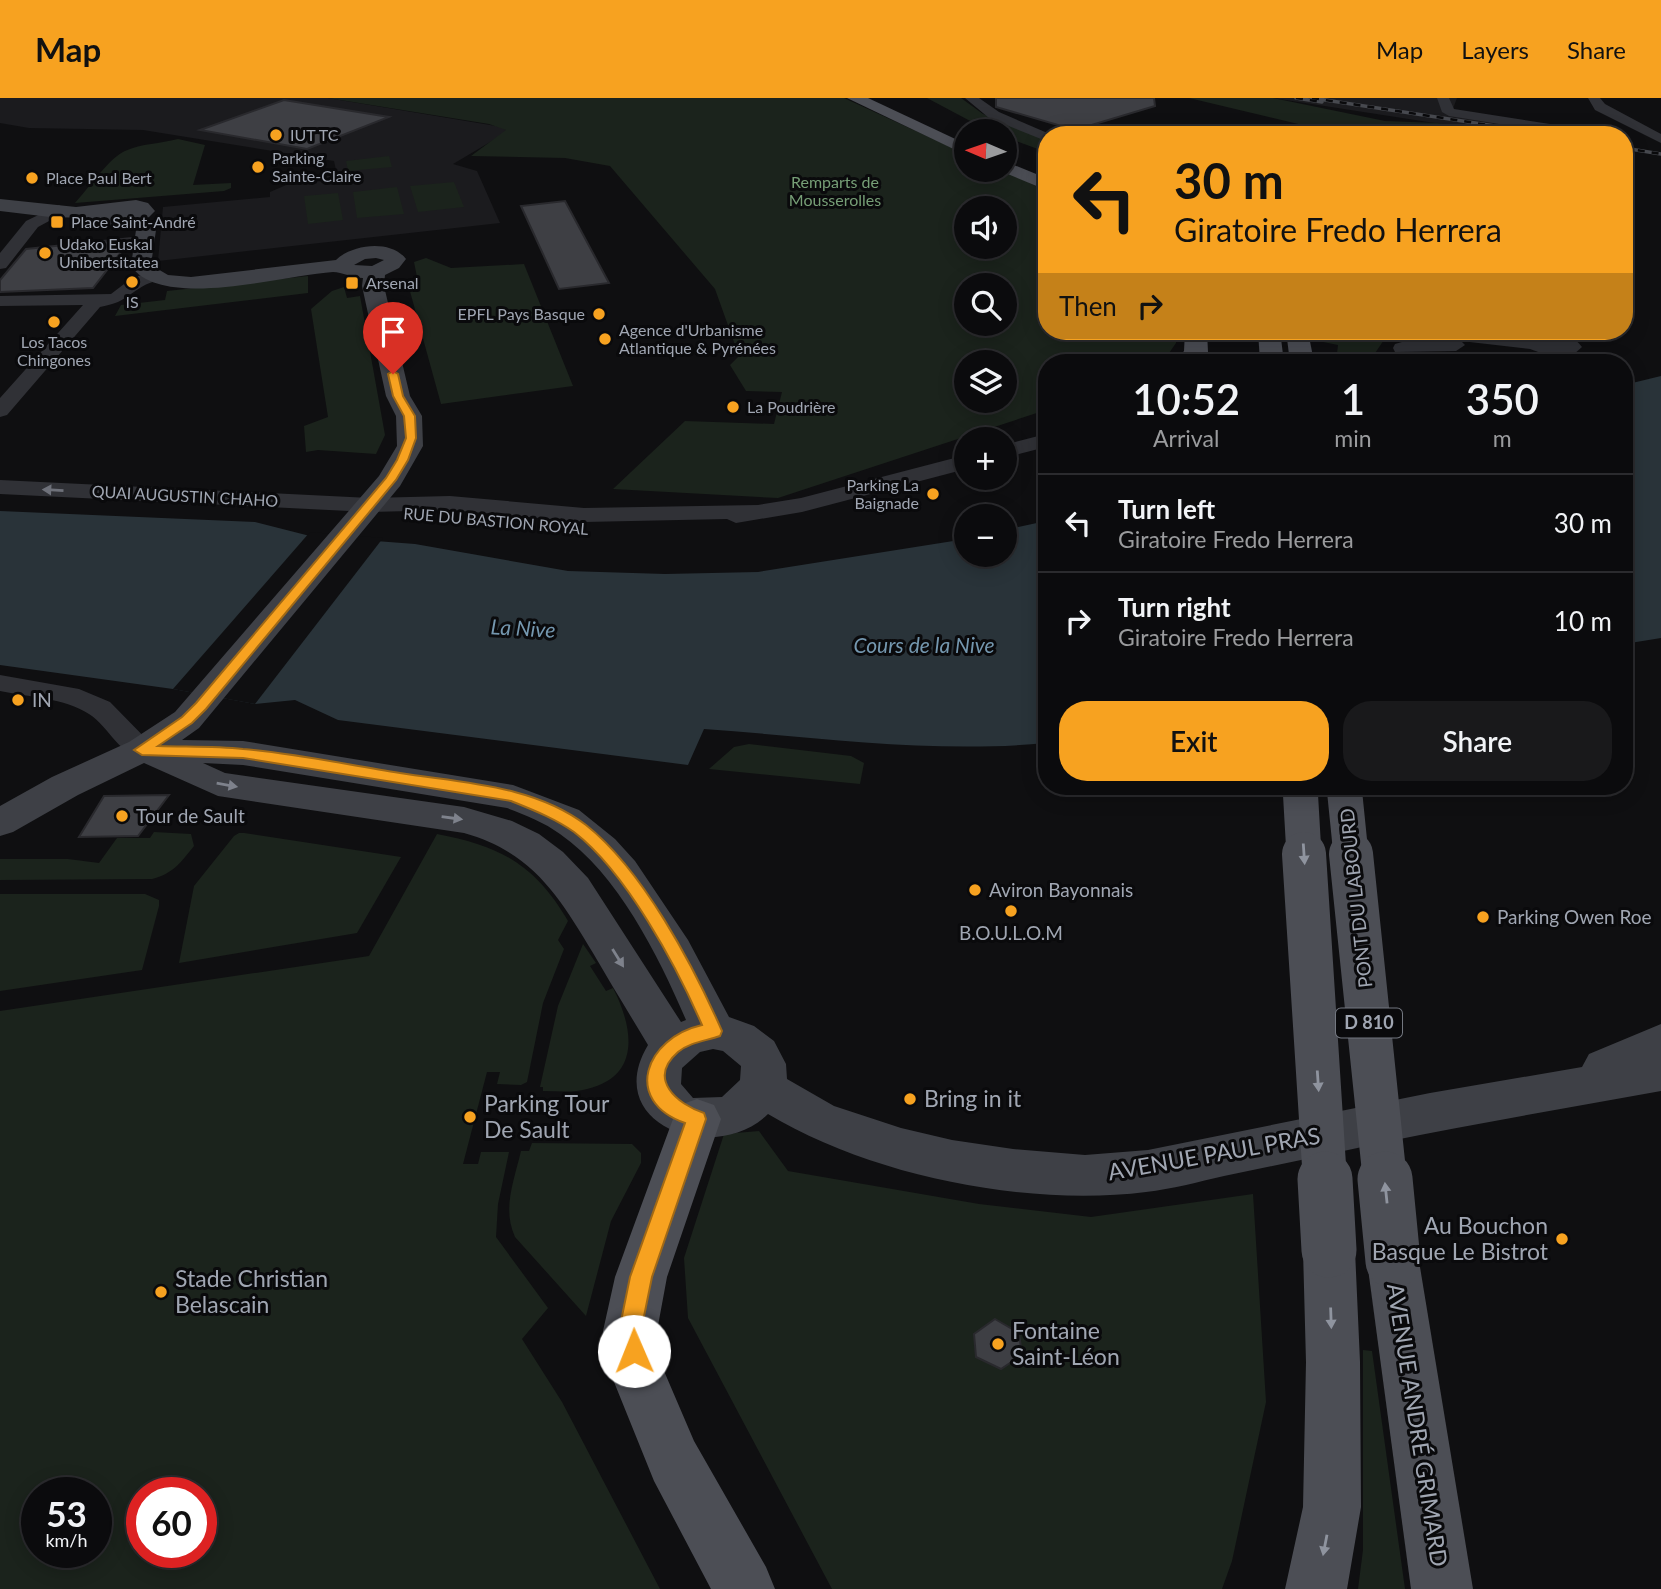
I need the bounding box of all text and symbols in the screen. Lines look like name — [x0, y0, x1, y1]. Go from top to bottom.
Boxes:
text: Map — [35, 29, 101, 69]
text: Map — [1376, 35, 1423, 64]
text: Layers — [1461, 35, 1529, 64]
text: Share — [1567, 35, 1626, 64]
north arrow — [954, 119, 1017, 182]
map controls — [954, 119, 1017, 567]
place label: IUT TC — [290, 125, 339, 144]
marker: IUT TC — [268, 127, 284, 143]
place label: Parking Sainte-Claire — [272, 148, 361, 185]
text: 30 m — [1174, 151, 1284, 209]
icon: left — [1059, 154, 1150, 245]
marker: Parking Sainte-Claire — [250, 159, 266, 175]
place label: Place Paul Bert — [46, 168, 152, 187]
marker: Place Paul Bert — [24, 170, 40, 186]
park label: Remparts de Mousserolles — [789, 172, 881, 209]
button: sound — [954, 196, 1017, 259]
text: Giratoire Fredo Herrera — [1174, 210, 1502, 249]
place label: Place Saint-André — [71, 212, 196, 231]
marker: Place Saint-André — [49, 214, 65, 230]
place label: Udako Euskal Unibertsitatea — [59, 234, 159, 271]
marker: Udako Euskal Unibertsitatea — [37, 245, 53, 261]
place label: Arsenal — [366, 273, 419, 292]
button: search — [954, 273, 1017, 336]
marker: IS — [124, 274, 140, 290]
marker: Arsenal — [344, 275, 360, 291]
icon: right — [1131, 287, 1169, 325]
text: Then — [1059, 290, 1117, 322]
place label: IS — [125, 292, 139, 311]
pin — [363, 302, 423, 374]
place label: EPFL Pays Basque — [458, 304, 585, 323]
marker: EPFL Pays Basque — [591, 306, 607, 322]
icon: arrive — [374, 313, 412, 351]
marker: Los Tacos Chingones — [46, 314, 62, 330]
place label: Agence d'Urbanisme Atlantique & Pyrénées — [619, 320, 776, 357]
marker: Agence d'Urbanisme Atlantique & Pyrénées — [597, 331, 613, 347]
place label: Los Tacos Chingones — [17, 332, 91, 369]
button: layers — [954, 350, 1017, 413]
text: 10:52 — [1132, 374, 1240, 424]
text: 1 — [1341, 374, 1365, 424]
text: 350 — [1466, 374, 1539, 424]
place label: La Poudrière — [747, 397, 835, 416]
marker: La Poudrière — [725, 399, 741, 415]
text: Arrival — [1153, 424, 1219, 452]
text: min — [1334, 424, 1372, 452]
text: m — [1493, 424, 1512, 452]
button: + — [954, 427, 1017, 490]
place label: Parking La Baignade — [846, 475, 919, 512]
street label: QUAI AUGUSTIN CHAHO — [91, 481, 279, 510]
one-way arrow — [42, 484, 64, 495]
marker: Parking La Baignade — [925, 486, 941, 502]
text: Turn left — [1118, 493, 1215, 525]
street label: RUE DU BASTION ROYAL — [403, 503, 589, 538]
button: − — [954, 504, 1017, 567]
icon: left — [1059, 504, 1097, 542]
text: 30 m — [1554, 507, 1612, 539]
text: Giratoire Fredo Herrera — [1118, 525, 1354, 553]
text: Turn right — [1118, 591, 1231, 623]
icon: right — [1059, 602, 1097, 640]
text: 10 m — [1554, 605, 1612, 637]
water label: La Nive — [490, 613, 556, 642]
text: Giratoire Fredo Herrera — [1118, 623, 1354, 651]
water label: Cours de la Nive — [853, 632, 995, 657]
place label: IN — [32, 688, 52, 711]
marker: IN — [10, 692, 26, 708]
button: Exit — [1059, 701, 1329, 781]
button: Share — [1343, 701, 1612, 781]
one-way arrow — [216, 779, 238, 790]
place label: Tour de Sault — [136, 804, 245, 827]
street label: PONT DU LABOURD — [1335, 807, 1376, 989]
marker: Tour de Sault — [114, 808, 130, 824]
one-way arrow — [441, 813, 463, 824]
one-way arrow — [1299, 843, 1310, 865]
place label: Aviron Bayonnais — [989, 878, 1133, 901]
marker: Aviron Bayonnais — [967, 882, 983, 898]
marker: B.O.U.L.O.M — [1003, 903, 1019, 919]
place label: Parking Owen Roe — [1497, 905, 1652, 928]
marker: Parking Owen Roe — [1475, 909, 1491, 925]
place label: B.O.U.L.O.M — [959, 921, 1063, 944]
one-way arrow — [612, 948, 625, 967]
road number: D 810 — [1336, 1008, 1402, 1038]
one-way arrow — [1313, 1070, 1324, 1092]
place label: Bring in it — [924, 1084, 1022, 1112]
place label: Parking Tour De Sault — [484, 1089, 610, 1143]
marker: Bring in it — [902, 1091, 918, 1107]
marker: Parking Tour De Sault — [462, 1109, 478, 1125]
street label: AVENUE PAUL PRAS — [1106, 1121, 1322, 1185]
one-way arrow — [1380, 1182, 1391, 1204]
place label: Au Bouchon Basque Le Bistrot — [1372, 1211, 1549, 1265]
marker: Au Bouchon Basque Le Bistrot — [1554, 1231, 1570, 1247]
place label: Stade Christian Belascain — [175, 1264, 328, 1318]
street label: AVENUE ANDRÉ GRIMARD — [1382, 1281, 1454, 1569]
marker: Stade Christian Belascain — [153, 1284, 169, 1300]
one-way arrow — [1326, 1308, 1337, 1330]
position arrow — [597, 1314, 671, 1388]
place label: Fontaine Saint-Léon — [1012, 1316, 1120, 1370]
marker: Fontaine Saint-Léon — [990, 1336, 1006, 1352]
speed limit sign: 60 — [126, 1477, 217, 1568]
text: 53 — [46, 1492, 87, 1534]
text: km/h — [45, 1529, 88, 1551]
one-way arrow — [1319, 1534, 1330, 1556]

